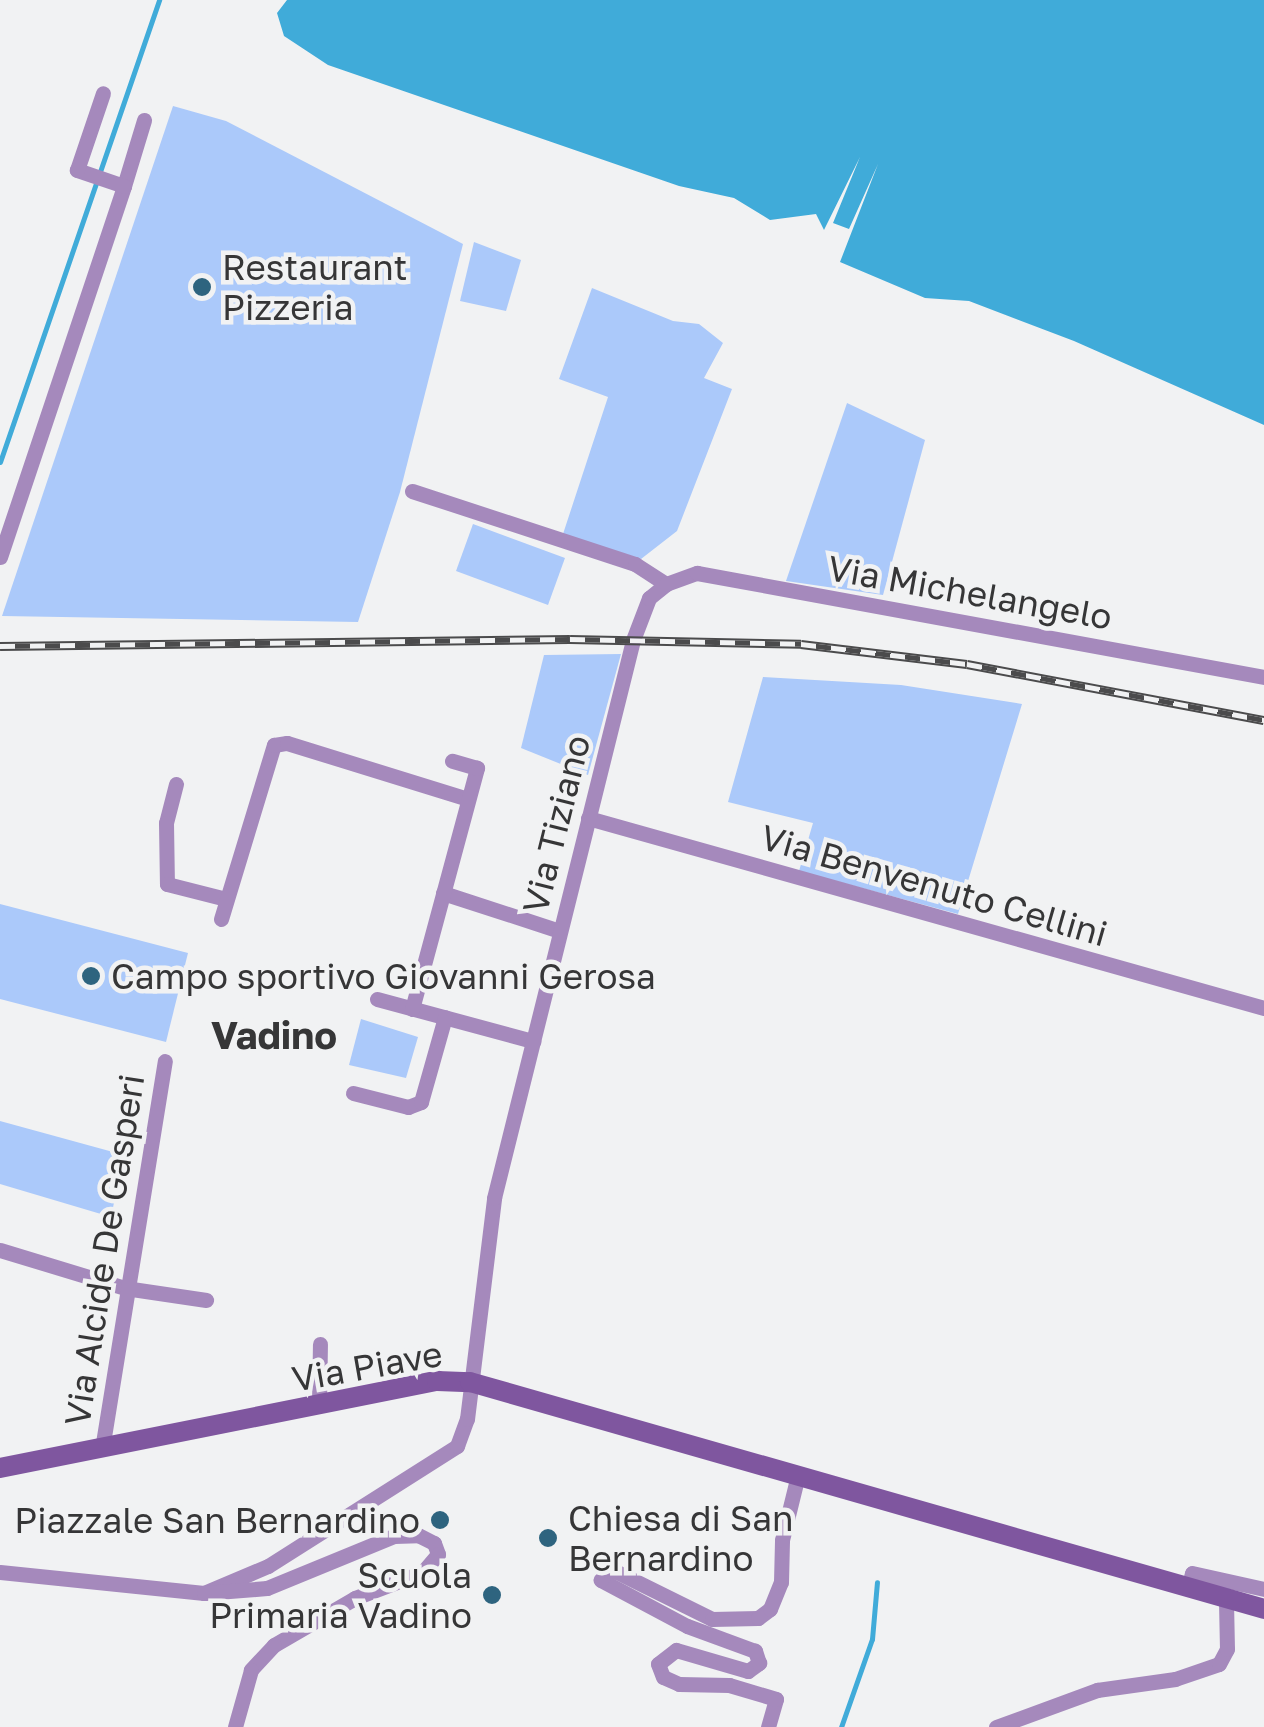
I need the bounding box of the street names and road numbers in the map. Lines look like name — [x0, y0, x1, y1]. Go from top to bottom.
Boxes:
street label: Via Michelangelo — [825, 546, 1115, 638]
street label: Via Tiziano — [514, 731, 598, 917]
street label: Via Benvenuto Cellini — [756, 815, 1112, 955]
street label: Via Alcide De Gasperi — [55, 1071, 153, 1429]
street label: Via Piave — [289, 1332, 445, 1400]

